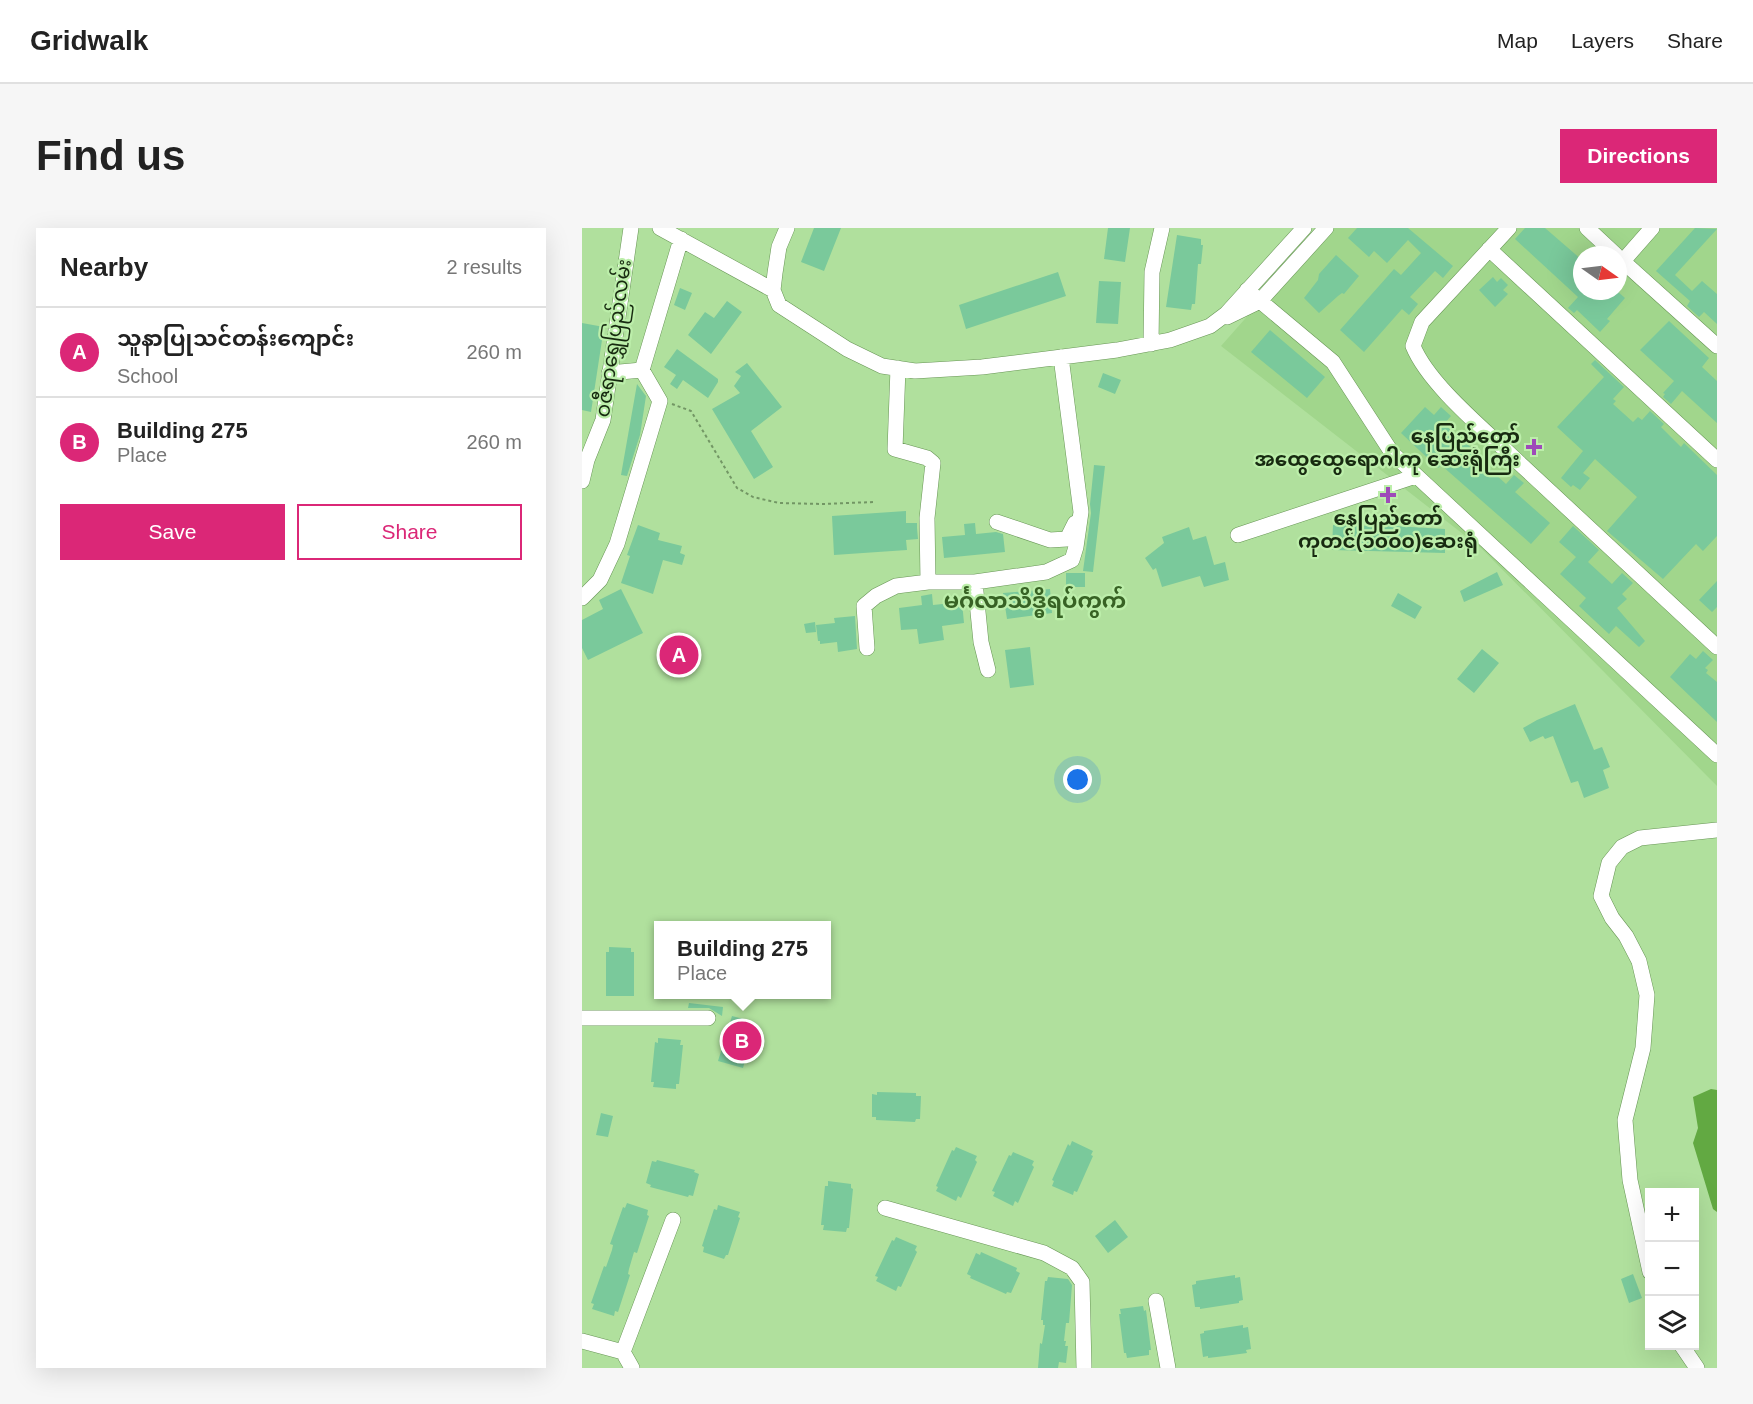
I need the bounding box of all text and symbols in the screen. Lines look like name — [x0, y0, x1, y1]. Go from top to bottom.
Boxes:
text: Gridwalk — [30, 25, 148, 56]
text: Map — [1497, 29, 1538, 52]
text: Layers — [1571, 29, 1634, 52]
text: Share — [1667, 29, 1723, 52]
button: Directions — [1560, 129, 1717, 183]
text: Find us — [36, 132, 185, 179]
north arrow — [1573, 246, 1627, 300]
text: Nearby — [60, 252, 148, 282]
text: 2 results — [446, 256, 522, 278]
street label: ဝဇီရာရွှေပြည်လမ်း — [588, 257, 640, 419]
text: သူနာပြုသင်တန်းကျောင်း — [117, 326, 354, 351]
text: A — [72, 341, 87, 363]
text: 260 m — [466, 341, 522, 363]
text: School — [117, 365, 178, 387]
text: Building 275 — [117, 418, 248, 443]
place label: နေပြည်တော် အထွေထွေရောဂါကု ဆေးရုံကြီး — [1254, 423, 1520, 475]
text: B — [72, 431, 87, 453]
text: 260 m — [466, 431, 522, 453]
marker: နေပြည်တော် အထွေထွေရောဂါကု ဆေးရုံကြီး — [1525, 438, 1543, 456]
text: Place — [117, 444, 167, 466]
marker: နေပြည်တော် ကုတင်(၁၀၀၀)ဆေးရုံ — [1379, 486, 1397, 504]
button: Save — [60, 504, 285, 560]
button: Share — [297, 504, 522, 560]
place label: နေပြည်တော် ကုတင်(၁၀၀၀)ဆေးရုံ — [1298, 505, 1478, 557]
district label: မင်္ဂလာသိဒ္ဓိရပ်ကွက် — [944, 585, 1126, 618]
pin: A — [660, 632, 698, 678]
your location — [1063, 765, 1092, 794]
popup — [654, 921, 831, 999]
text: Building 275 — [677, 936, 808, 961]
text: Place — [677, 962, 727, 984]
pin: B — [722, 1018, 762, 1064]
map controls — [1645, 1188, 1699, 1350]
button: + — [1645, 1188, 1699, 1242]
button: − — [1645, 1242, 1699, 1296]
button: layers — [1645, 1296, 1699, 1350]

